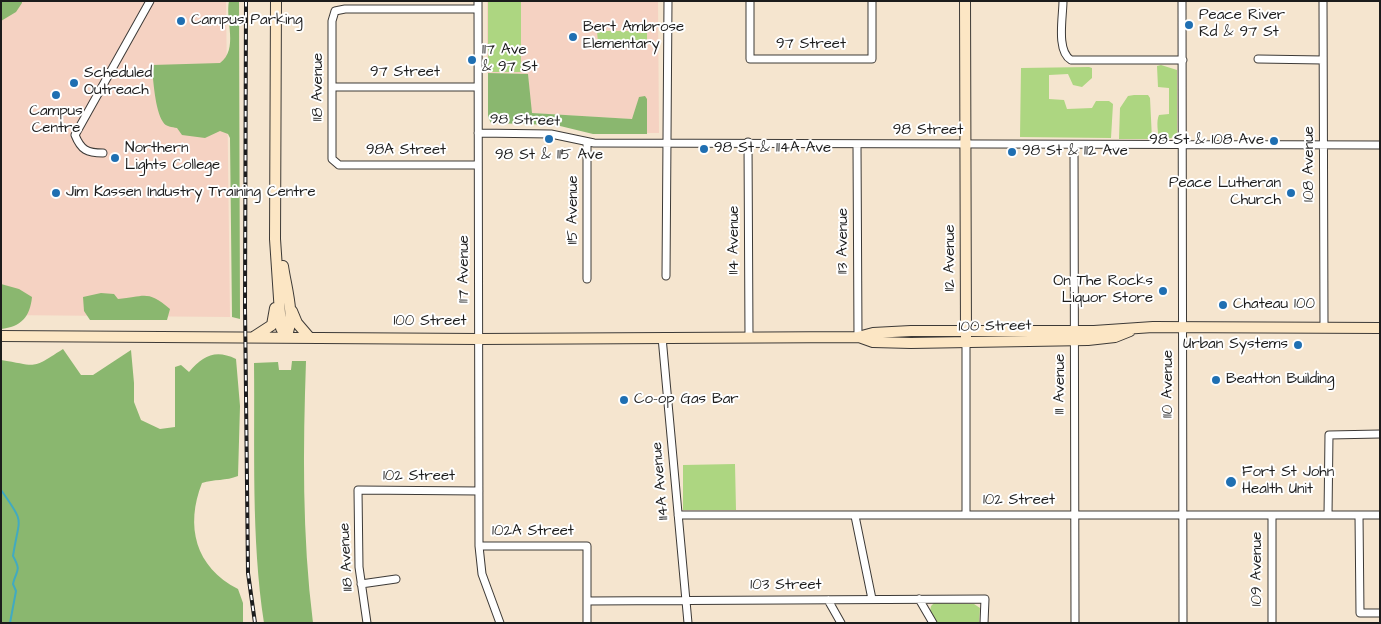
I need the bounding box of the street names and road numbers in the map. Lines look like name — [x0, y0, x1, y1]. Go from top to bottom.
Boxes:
street label: 97 Street — [776, 36, 846, 54]
street label: 118 Avenue — [310, 53, 328, 121]
street label: 97 Street — [370, 64, 440, 82]
street label: 98 Street — [489, 111, 561, 131]
street label: 98 Street — [893, 122, 963, 140]
street label: 108 Avenue — [1301, 126, 1319, 202]
street label: 98A Street — [366, 142, 446, 160]
street label: 115 Avenue — [565, 175, 583, 245]
street label: 114 Avenue — [726, 206, 744, 274]
street label: 113 Avenue — [835, 208, 853, 274]
street label: 112 Avenue — [942, 224, 960, 292]
street label: 117 Avenue — [456, 235, 474, 303]
street label: 100 Street — [393, 313, 467, 331]
street label: 100 Street — [958, 317, 1032, 337]
street label: 110 Avenue — [1160, 350, 1178, 418]
street label: 111 Avenue — [1052, 354, 1070, 414]
street label: 114A Avenue — [649, 441, 673, 521]
street label: 102 Street — [383, 468, 455, 486]
street label: 102 Street — [983, 492, 1055, 510]
street label: 118 Avenue — [336, 522, 358, 592]
street label: 102A Street — [492, 523, 574, 541]
street label: 109 Avenue — [1249, 532, 1267, 606]
street label: 103 Street — [750, 577, 822, 595]

